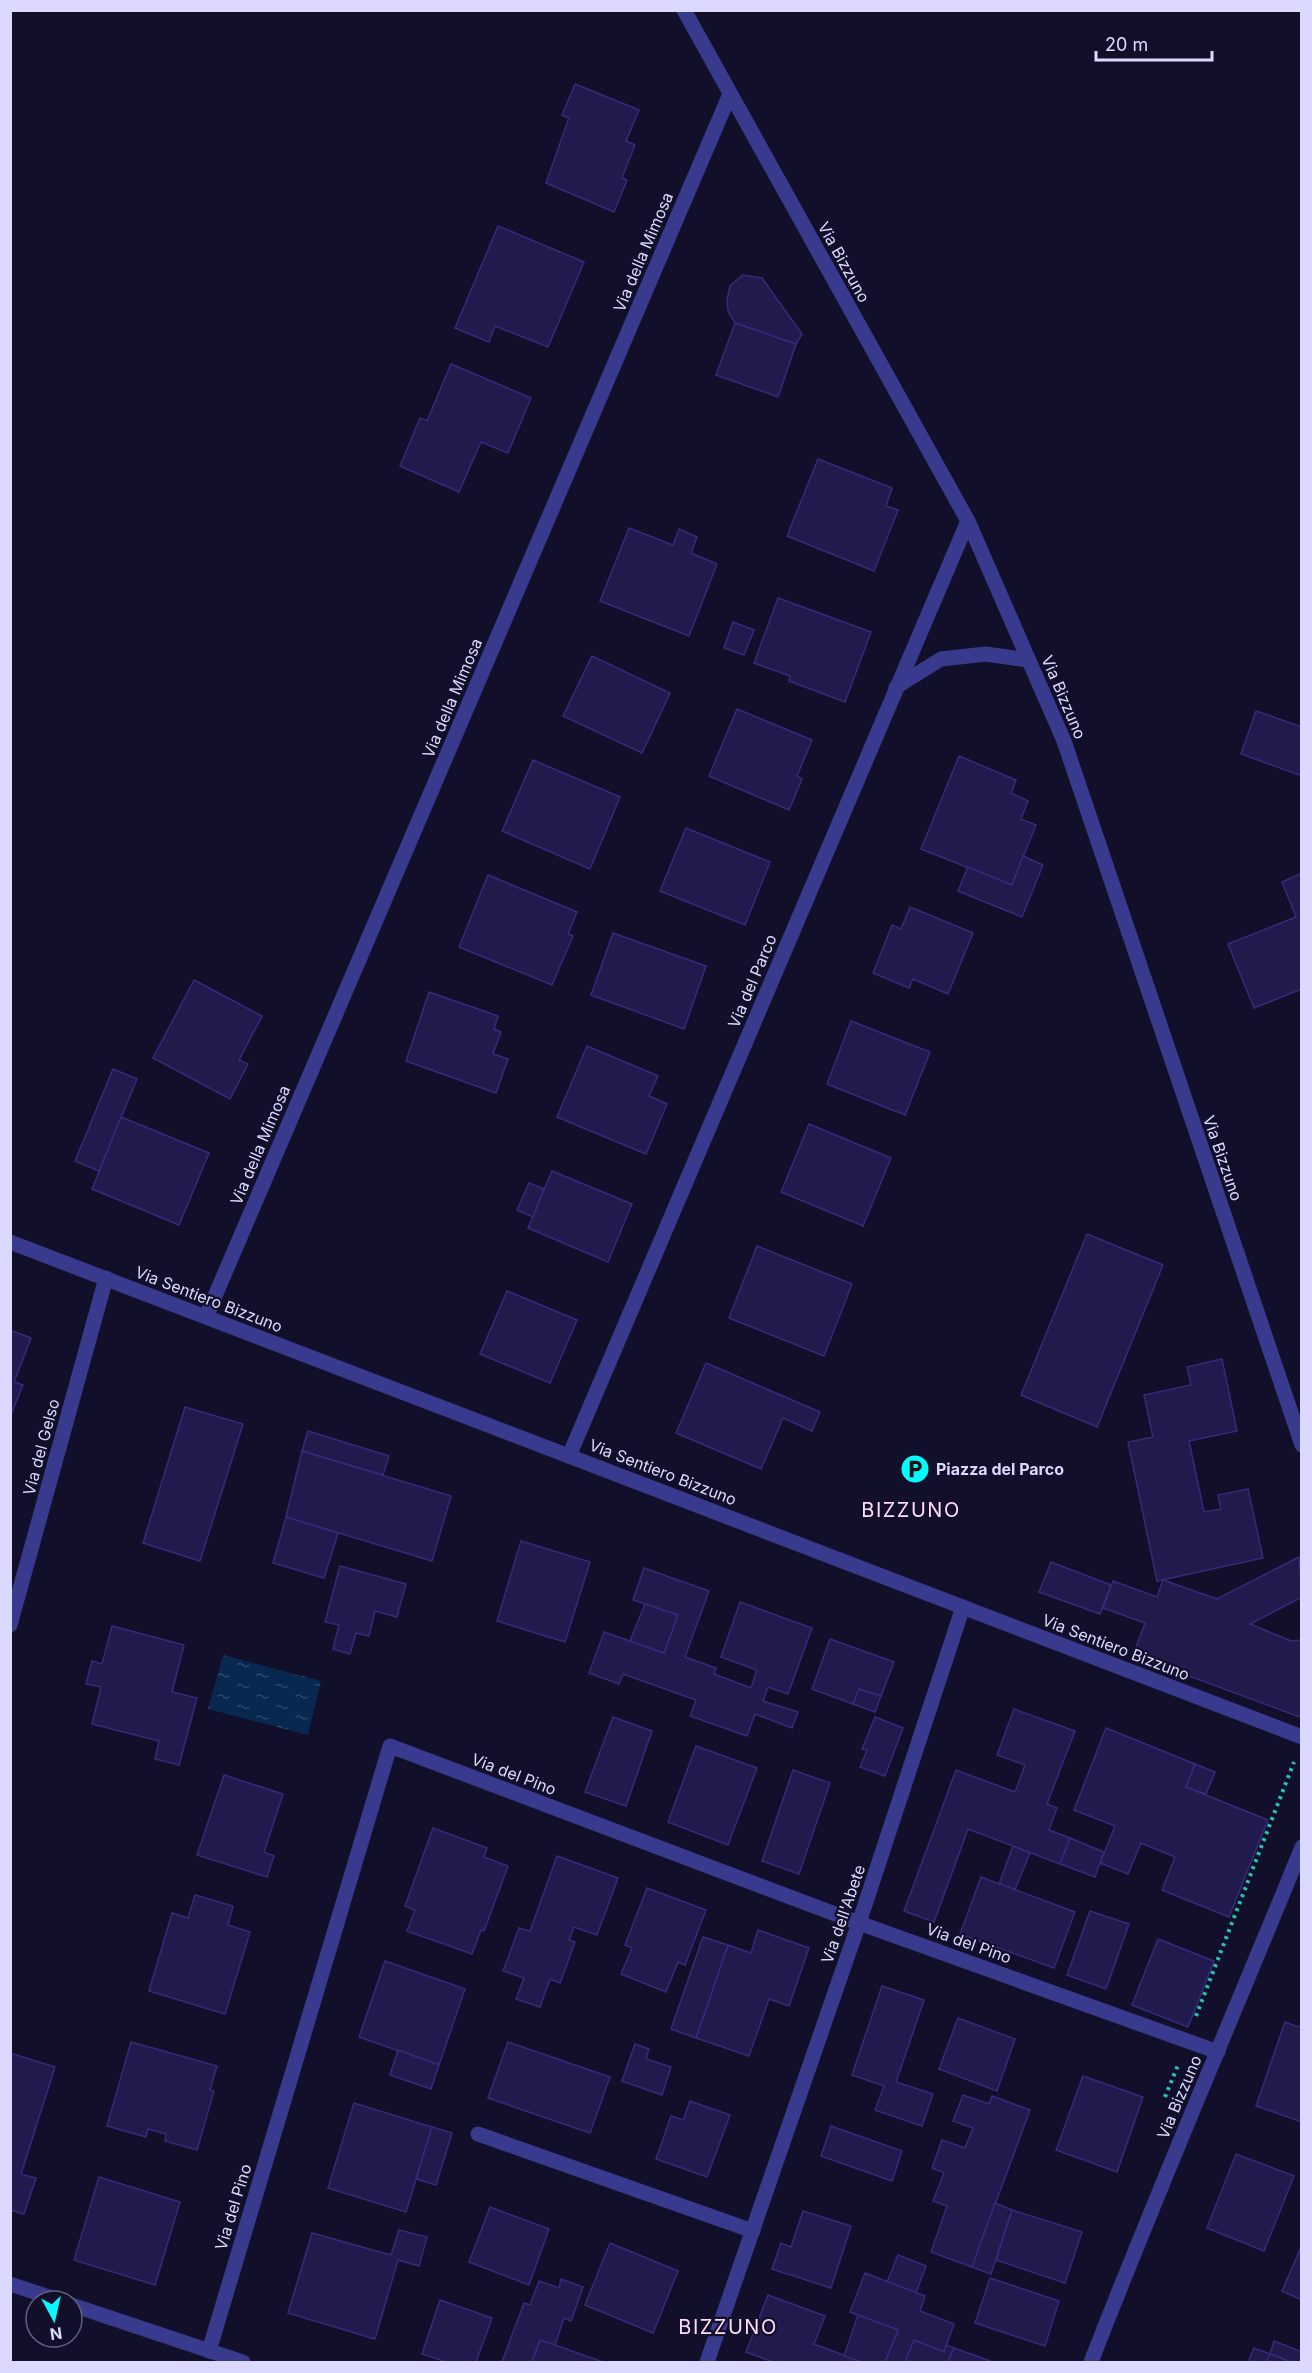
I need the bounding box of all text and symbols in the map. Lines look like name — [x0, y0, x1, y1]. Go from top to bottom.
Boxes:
scale bar — [1096, 24, 1212, 62]
text: 20 m — [1105, 34, 1148, 55]
street label: Via della Mimosa — [609, 189, 677, 315]
street label: Via Bizzuno — [814, 218, 874, 306]
street label: Via della Mimosa — [418, 635, 486, 761]
street label: Via Bizzuno — [1037, 652, 1091, 742]
street label: Via del Parco — [723, 931, 781, 1031]
street label: Via della Mimosa — [226, 1082, 294, 1208]
street label: Via Bizzuno — [1199, 1113, 1247, 1203]
street label: Via Sentiero Bizzuno — [132, 1262, 286, 1336]
street label: Via del Gelso — [19, 1397, 63, 1497]
street label: Via Sentiero Bizzuno — [586, 1435, 740, 1509]
parking icon: Piazza del Parco — [899, 1453, 931, 1485]
place label: Piazza del Parco — [936, 1459, 1064, 1479]
district label: BIZZUNO — [861, 1498, 961, 1522]
street label: Via Sentiero Bizzuno — [1039, 1610, 1193, 1684]
street label: Via del Pino — [469, 1749, 559, 1799]
street label: Via dell'Abete — [817, 1862, 869, 1966]
street label: Via del Pino — [924, 1918, 1014, 1968]
street label: Via Bizzuno — [1152, 2052, 1206, 2142]
street label: Via del Pino — [210, 2161, 256, 2253]
north arrow — [24, 2289, 84, 2349]
district label: BIZZUNO — [678, 2315, 778, 2339]
text: N — [49, 2323, 64, 2345]

